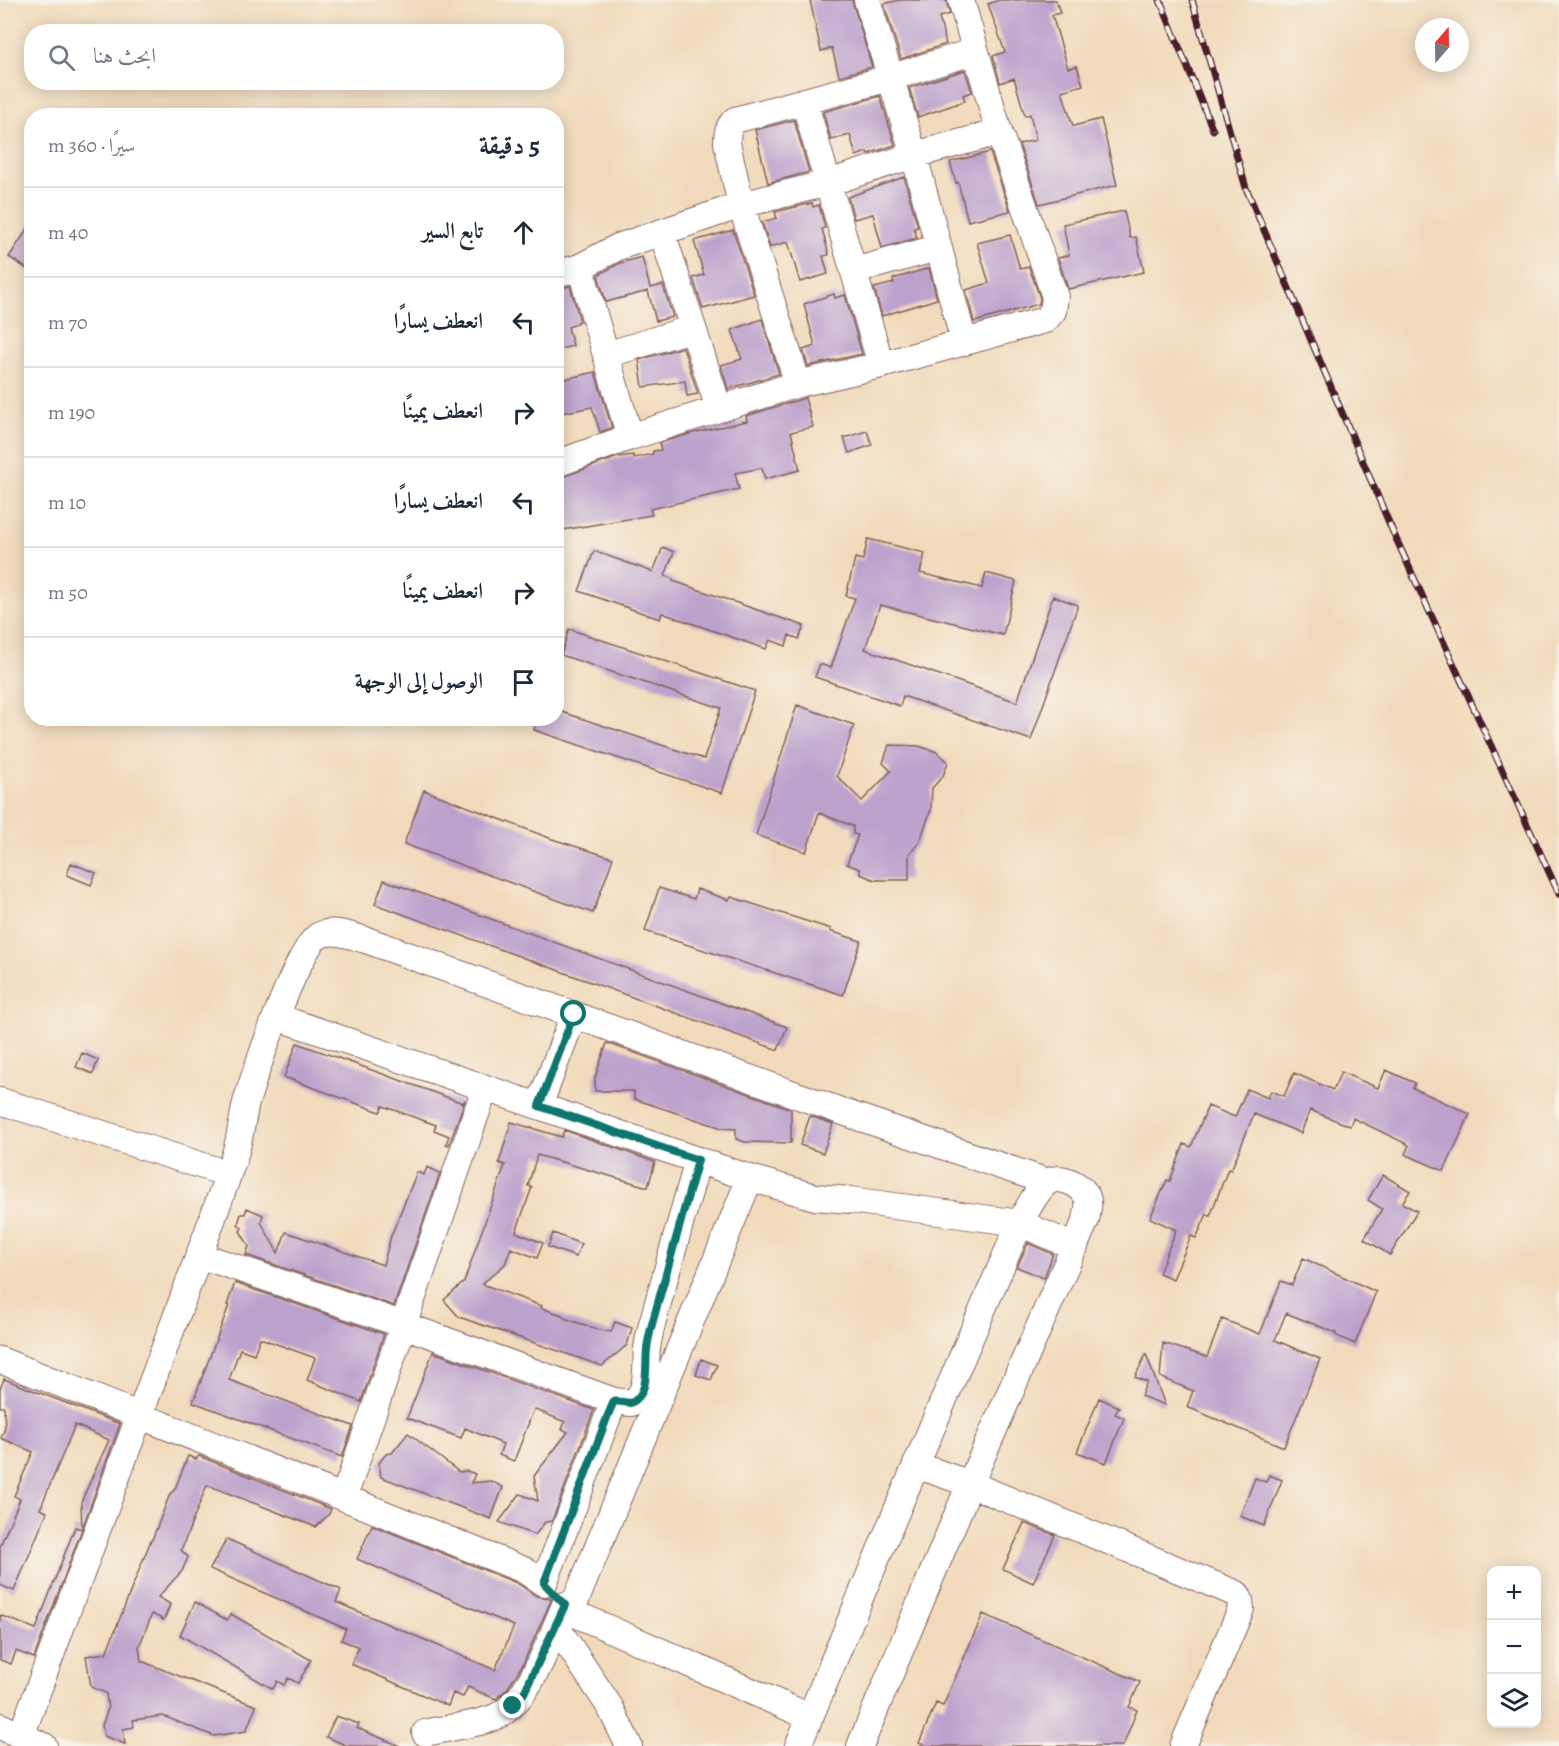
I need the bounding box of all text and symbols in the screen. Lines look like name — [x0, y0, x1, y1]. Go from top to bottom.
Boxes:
north arrow — [1415, 18, 1469, 72]
search box — [24, 24, 564, 90]
icon: search — [45, 41, 78, 74]
text: ابحث هنا — [93, 41, 156, 71]
text: 5 دقيقة — [479, 128, 540, 163]
text: سيرًا · 360 m — [48, 132, 135, 159]
text: تابع السير — [422, 216, 483, 246]
icon: ahead — [507, 216, 540, 249]
text: 40 m — [48, 219, 88, 246]
text: انعطف يسارًا — [394, 306, 483, 336]
icon: left — [507, 306, 540, 339]
text: 70 m — [48, 309, 88, 336]
text: انعطف يمينًا — [403, 396, 483, 426]
icon: right — [507, 396, 540, 429]
text: 190 m — [48, 399, 95, 426]
text: انعطف يسارًا — [394, 486, 483, 516]
icon: left — [507, 486, 540, 519]
text: 10 m — [48, 489, 86, 516]
text: انعطف يمينًا — [403, 576, 483, 606]
icon: right — [507, 576, 540, 609]
text: 50 m — [48, 579, 88, 606]
text: الوصول إلى الوجهة — [355, 666, 483, 696]
icon: arrive — [507, 666, 540, 699]
route start — [560, 1000, 586, 1026]
map controls — [1487, 1566, 1541, 1728]
button: + — [1487, 1566, 1541, 1620]
button: − — [1487, 1620, 1541, 1674]
button: layers — [1487, 1674, 1541, 1728]
route end — [499, 1692, 525, 1718]

